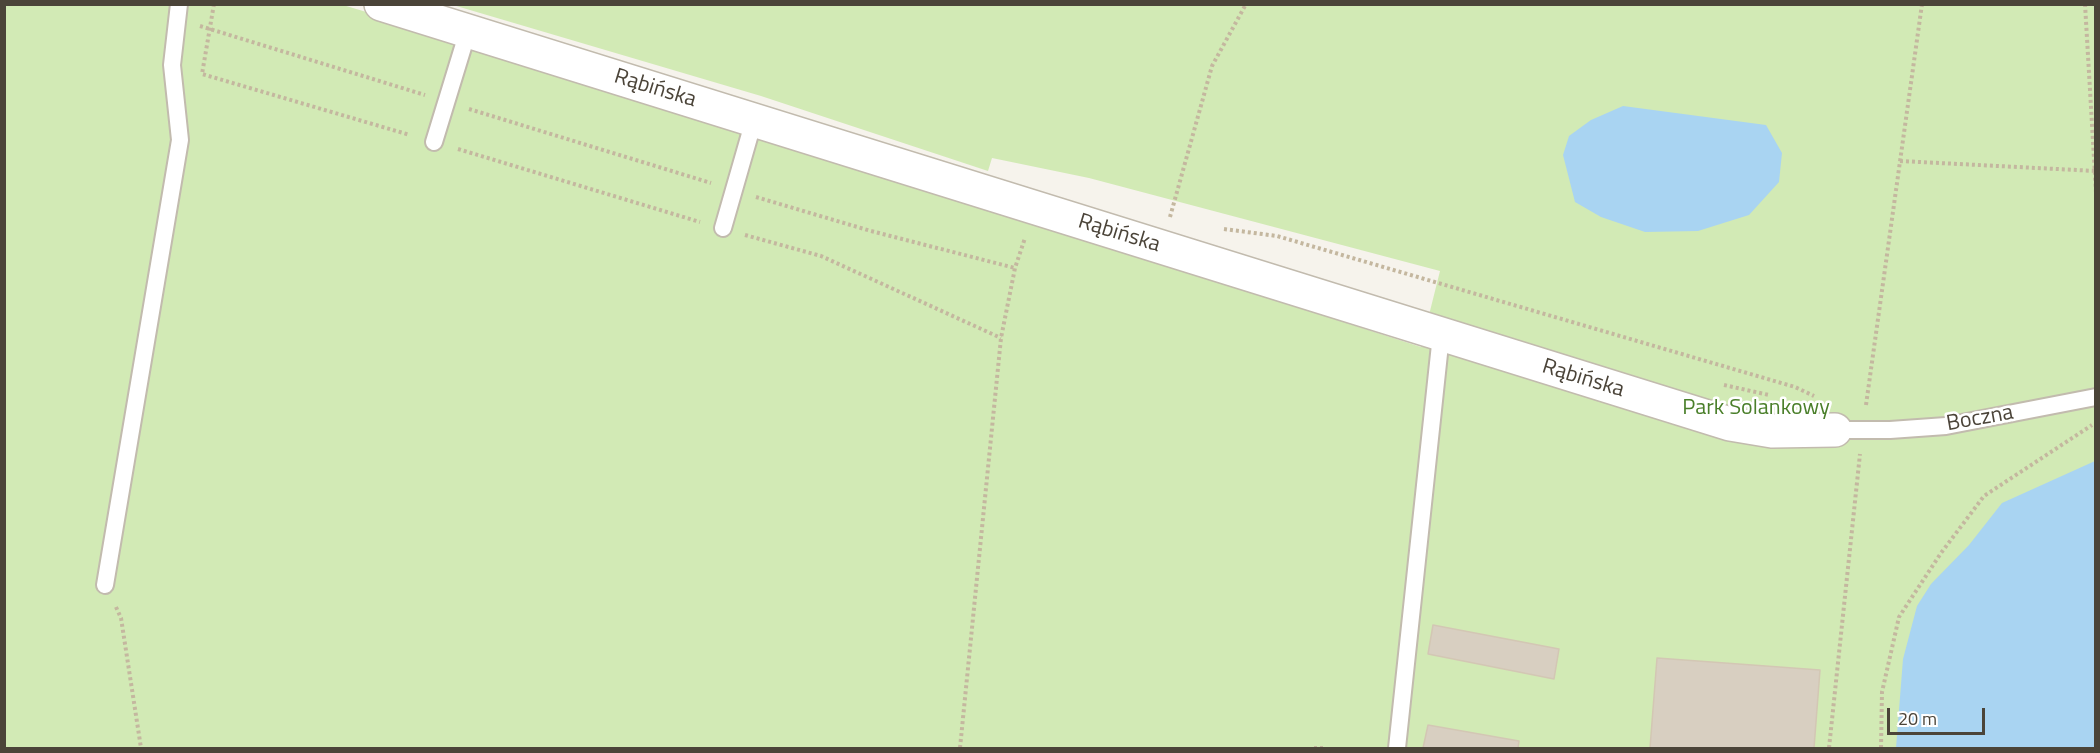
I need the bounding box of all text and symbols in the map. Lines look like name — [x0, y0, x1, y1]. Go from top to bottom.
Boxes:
street label: Rąbińska — [611, 64, 699, 114]
street label: Rąbińska — [1075, 209, 1163, 259]
street label: Rąbińska — [1539, 354, 1627, 404]
park label: Park Solankowy — [1682, 396, 1830, 422]
street label: Boczna — [1944, 400, 2016, 438]
scale bar — [1890, 696, 1988, 734]
text: 20 m — [1898, 705, 1937, 732]

